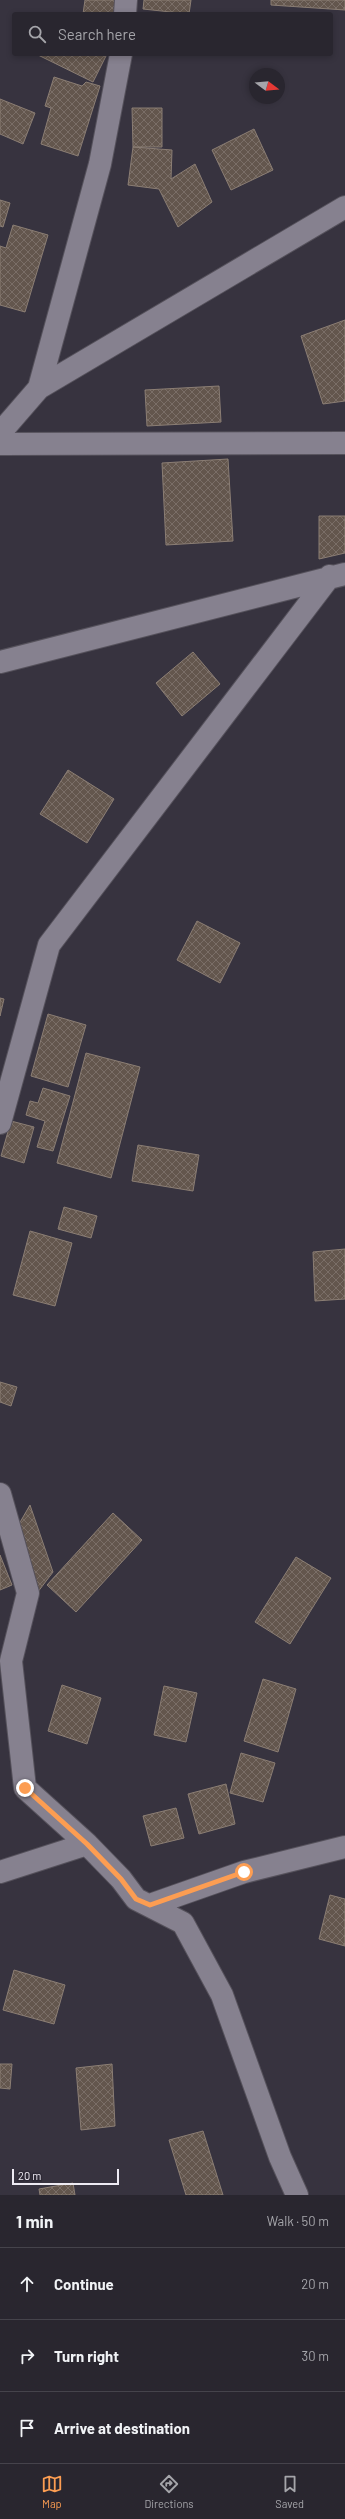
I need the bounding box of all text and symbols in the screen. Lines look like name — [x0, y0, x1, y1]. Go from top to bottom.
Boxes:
search box — [12, 12, 333, 56]
icon: search — [26, 23, 48, 45]
text: Search here — [58, 25, 136, 43]
north arrow — [249, 68, 285, 104]
route end — [16, 1779, 34, 1797]
route start — [235, 1863, 253, 1881]
scale bar — [12, 2167, 119, 2186]
text: 20 m — [18, 2169, 41, 2182]
text: 1 min — [16, 2211, 53, 2231]
text: Walk · 50 m — [267, 2213, 329, 2229]
icon: ahead — [16, 2273, 38, 2295]
text: Continue — [54, 2275, 114, 2293]
text: 20 m — [301, 2276, 329, 2292]
icon: right — [16, 2345, 38, 2367]
text: Turn right — [54, 2347, 119, 2365]
text: 30 m — [302, 2348, 329, 2364]
icon: arrive — [16, 2417, 38, 2439]
text: Arrive at destination — [54, 2419, 190, 2437]
tab: Map — [41, 2473, 63, 2510]
tab: Directions — [144, 2473, 194, 2510]
tab: Saved — [275, 2473, 304, 2510]

